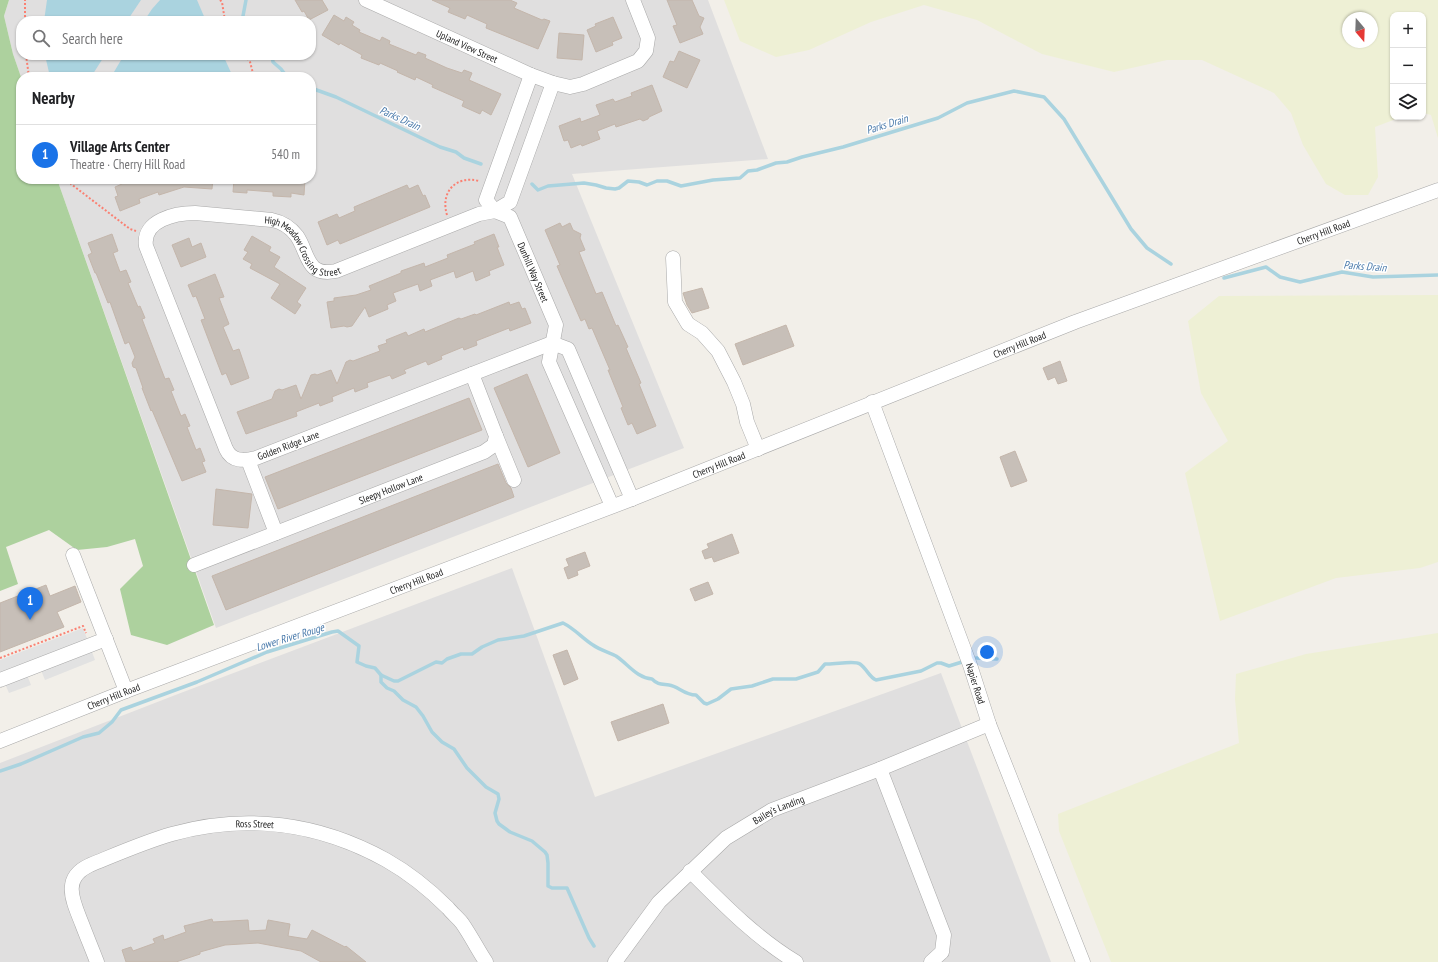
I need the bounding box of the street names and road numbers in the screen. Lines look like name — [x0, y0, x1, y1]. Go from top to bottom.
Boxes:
street label: Upland View Street — [434, 27, 500, 66]
street label: High Meadow Crossing Street — [264, 213, 343, 279]
street label: Cherry Hill Road — [1295, 217, 1352, 248]
street label: Dunhill Way Street — [514, 240, 552, 304]
street label: Cherry Hill Road — [991, 328, 1048, 361]
street label: Golden Ridge Lane — [256, 428, 321, 463]
street label: Cherry Hill Road — [690, 448, 747, 481]
street label: Sleepy Hollow Lane — [357, 471, 425, 507]
street label: Cherry Hill Road — [388, 565, 445, 597]
street label: Napier Road — [963, 662, 988, 706]
street label: Cherry Hill Road — [85, 680, 142, 713]
street label: Bailey's Landing — [750, 792, 806, 827]
street label: Ross Street — [235, 817, 275, 831]

